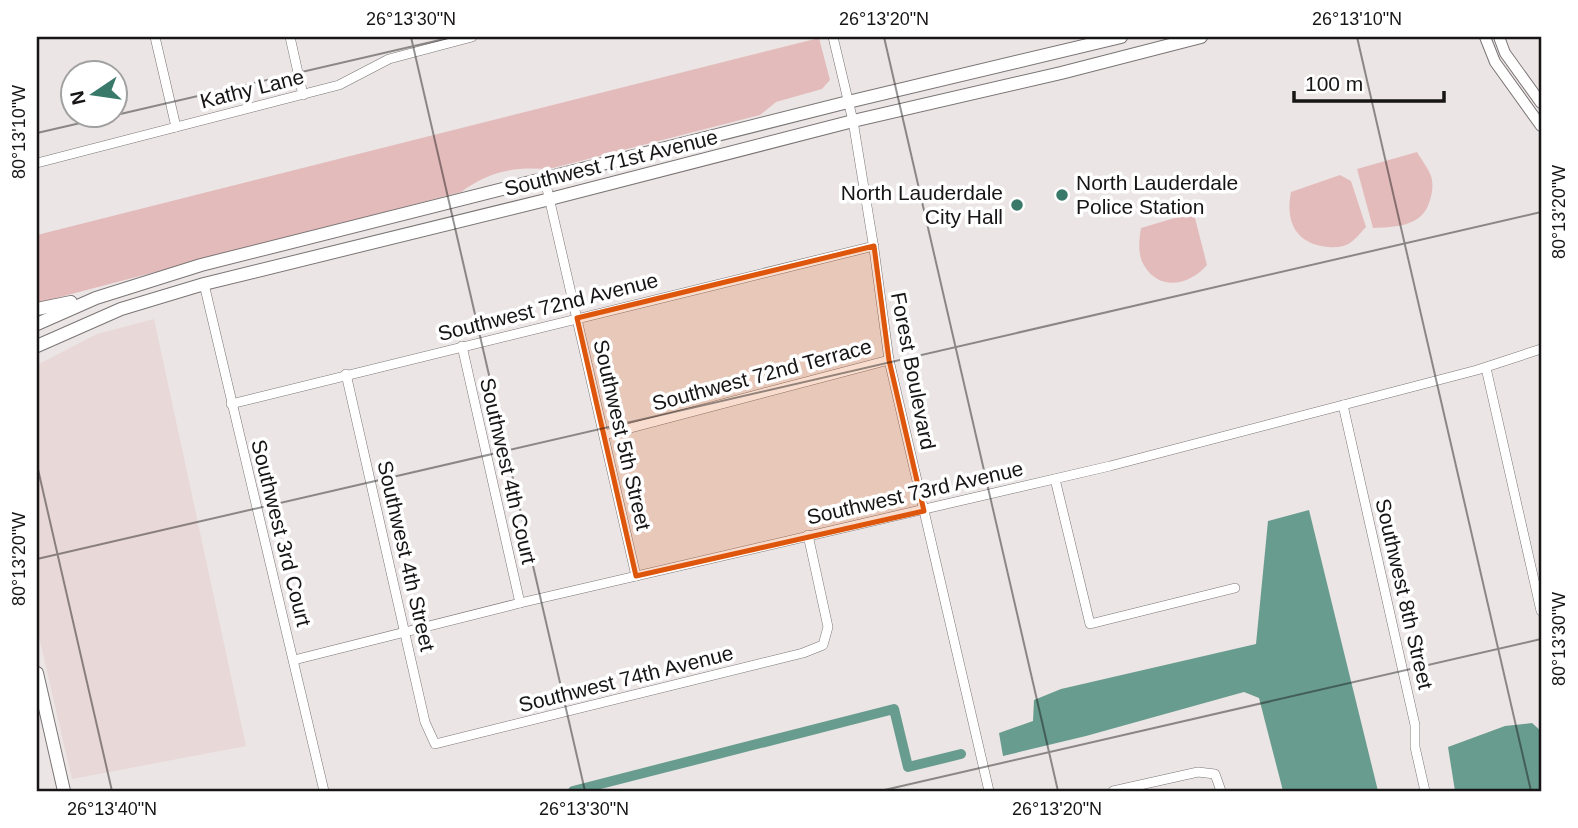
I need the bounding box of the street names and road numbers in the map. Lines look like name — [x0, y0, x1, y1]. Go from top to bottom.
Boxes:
street label: Kathy Lane — [198, 65, 306, 113]
street label: Southwest 71st Avenue — [502, 125, 720, 200]
street label: Southwest 72nd Avenue — [435, 268, 660, 345]
street label: Forest Boulevard — [887, 290, 940, 452]
street label: Southwest 72nd Terrace — [650, 334, 874, 415]
street label: Southwest 5th Street — [589, 337, 656, 533]
street label: Southwest 4th Court — [476, 376, 541, 566]
street label: Southwest 3rd Court — [247, 437, 316, 629]
street label: Southwest 73rd Avenue — [804, 456, 1025, 529]
street label: Southwest 4th Street — [373, 458, 440, 654]
street label: Southwest 8th Street — [1371, 496, 1438, 692]
street label: Southwest 74th Avenue — [516, 641, 736, 716]

